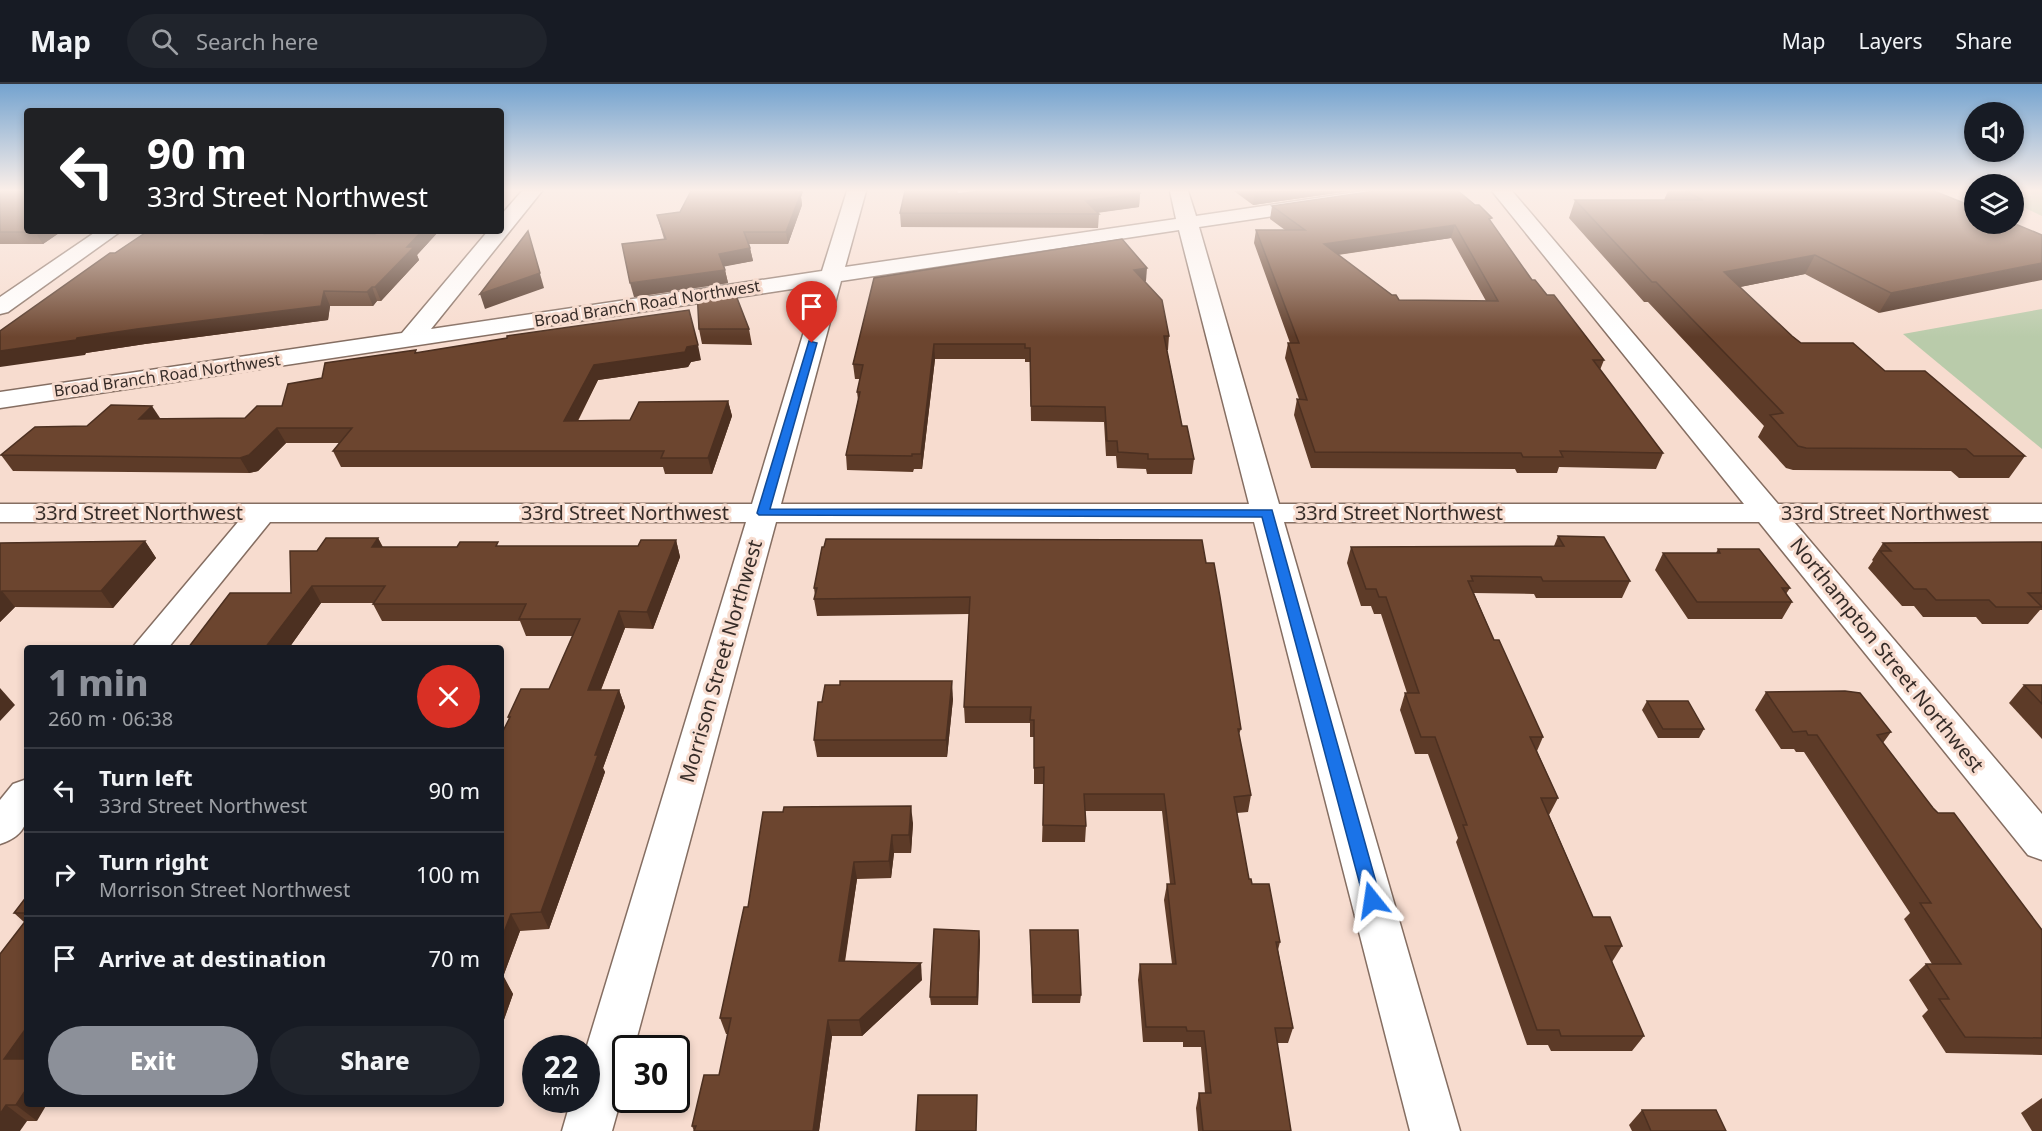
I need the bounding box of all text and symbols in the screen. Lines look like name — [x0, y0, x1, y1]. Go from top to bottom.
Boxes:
search box — [127, 14, 547, 68]
text: Map — [30, 22, 91, 60]
icon: search — [148, 25, 181, 58]
text: Search here — [196, 26, 318, 56]
text: Map — [1782, 27, 1826, 55]
text: Layers — [1859, 27, 1923, 55]
text: Share — [1956, 27, 2012, 55]
map controls — [1964, 102, 2024, 234]
button: sound — [1964, 102, 2024, 162]
text: 90 m — [147, 124, 247, 181]
icon: left — [48, 132, 126, 210]
button: layers — [1964, 174, 2024, 234]
text: 33rd Street Northwest — [147, 178, 428, 215]
street label: Broad Branch Road Northwest — [532, 274, 762, 332]
pin — [786, 281, 837, 343]
icon: arrive — [795, 290, 828, 323]
street label: Broad Branch Road Northwest — [52, 348, 282, 402]
street label: 33rd Street Northwest — [35, 499, 243, 526]
street label: 33rd Street Northwest — [521, 499, 729, 526]
street label: 33rd Street Northwest — [1295, 499, 1503, 526]
street label: 33rd Street Northwest — [1781, 499, 1989, 526]
street label: Northampton Street Northwest — [1784, 532, 1990, 778]
street label: Morrison Street Northwest — [673, 536, 768, 785]
text: 1 min — [48, 658, 149, 707]
button: close — [417, 665, 480, 728]
text: 260 m · 06:38 — [48, 705, 173, 732]
text: Turn left — [99, 762, 193, 792]
icon: left — [48, 774, 81, 807]
text: 90 m — [429, 775, 480, 805]
text: 33rd Street Northwest — [99, 792, 307, 819]
text: Turn right — [99, 846, 209, 876]
icon: right — [48, 858, 81, 891]
text: 100 m — [416, 859, 480, 889]
position arrow — [1340, 868, 1404, 932]
text: Morrison Street Northwest — [99, 876, 350, 903]
icon: arrive — [48, 942, 81, 975]
text: Arrive at destination — [99, 943, 326, 973]
text: 70 m — [429, 943, 480, 973]
button: Exit — [48, 1026, 258, 1095]
button: Share — [270, 1026, 480, 1095]
speed limit sign: 30 — [612, 1035, 690, 1113]
text: 22 — [544, 1046, 578, 1087]
text: km/h — [543, 1079, 579, 1099]

